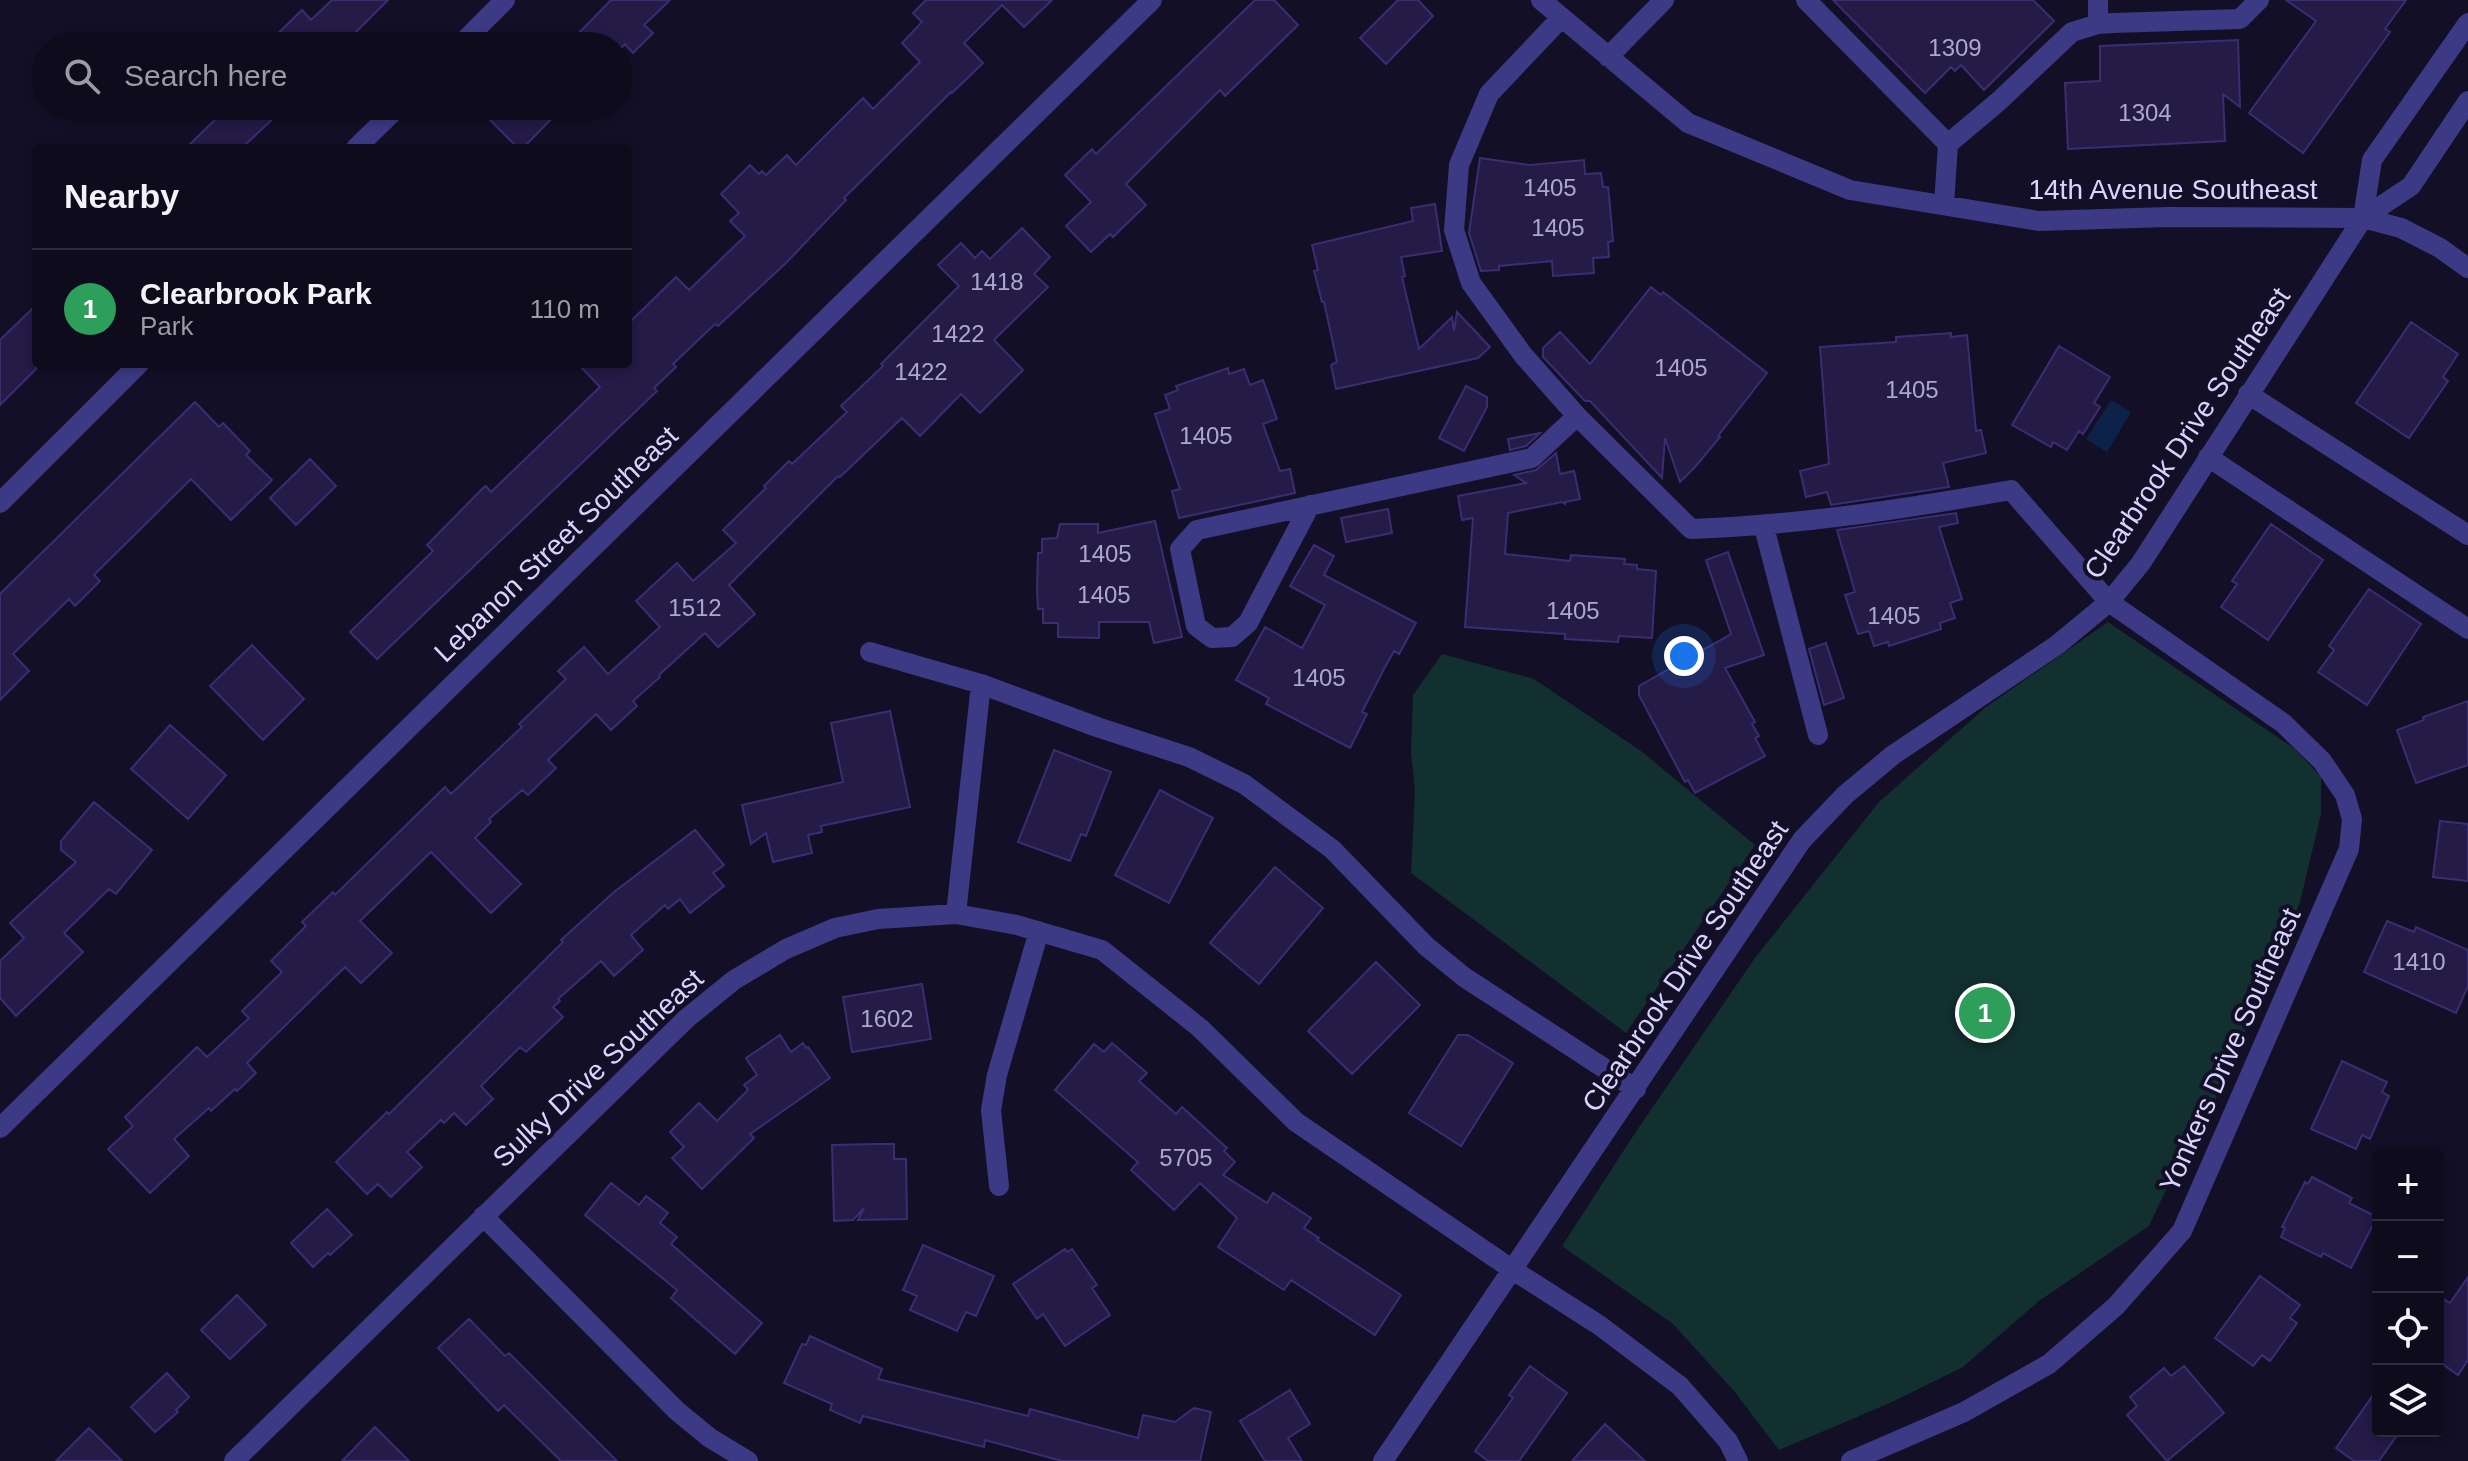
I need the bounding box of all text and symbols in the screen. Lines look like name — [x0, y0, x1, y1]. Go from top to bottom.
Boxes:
search box — [32, 32, 632, 120]
house number: 1309 — [1928, 34, 1982, 61]
icon: search — [60, 54, 104, 98]
text: Search here — [124, 59, 287, 92]
house number: 1304 — [2118, 99, 2172, 126]
house number: 1405 — [1523, 174, 1577, 201]
street label: 14th Avenue Southeast — [2028, 174, 2318, 205]
text: Nearby — [64, 177, 179, 215]
house number: 1405 — [1531, 214, 1585, 241]
house number: 1418 — [970, 268, 1024, 295]
text: Clearbrook Park — [140, 277, 372, 310]
street label: Clearbrook Drive Southeast — [2078, 282, 2296, 584]
text: 1 — [83, 294, 97, 324]
text: 110 m — [530, 294, 600, 324]
text: Park — [140, 311, 193, 341]
house number: 1422 — [931, 320, 985, 347]
house number: 1405 — [1654, 354, 1708, 381]
house number: 1422 — [894, 358, 948, 385]
house number: 1405 — [1885, 376, 1939, 403]
street label: Lebanon Street Southeast — [428, 420, 684, 668]
house number: 1405 — [1179, 422, 1233, 449]
house number: 1405 — [1078, 540, 1132, 567]
house number: 1405 — [1077, 581, 1131, 608]
house number: 1512 — [668, 594, 722, 621]
house number: 1405 — [1546, 597, 1600, 624]
house number: 1405 — [1867, 602, 1921, 629]
your location — [1664, 636, 1704, 676]
house number: 1405 — [1292, 664, 1346, 691]
street label: Clearbrook Drive Southeast — [1576, 815, 1794, 1117]
street label: Yonkers Drive Southeast — [2153, 903, 2307, 1197]
house number: 1410 — [2392, 948, 2446, 975]
street label: Sulky Drive Southeast — [487, 963, 709, 1173]
pin: 1 — [1959, 983, 2011, 1043]
house number: 1602 — [860, 1005, 914, 1032]
house number: 5705 — [1159, 1144, 1213, 1171]
map controls — [2372, 1149, 2444, 1437]
button: + — [2372, 1149, 2444, 1221]
button: − — [2372, 1221, 2444, 1293]
button: locate — [2372, 1293, 2444, 1365]
button: layers — [2372, 1365, 2444, 1437]

